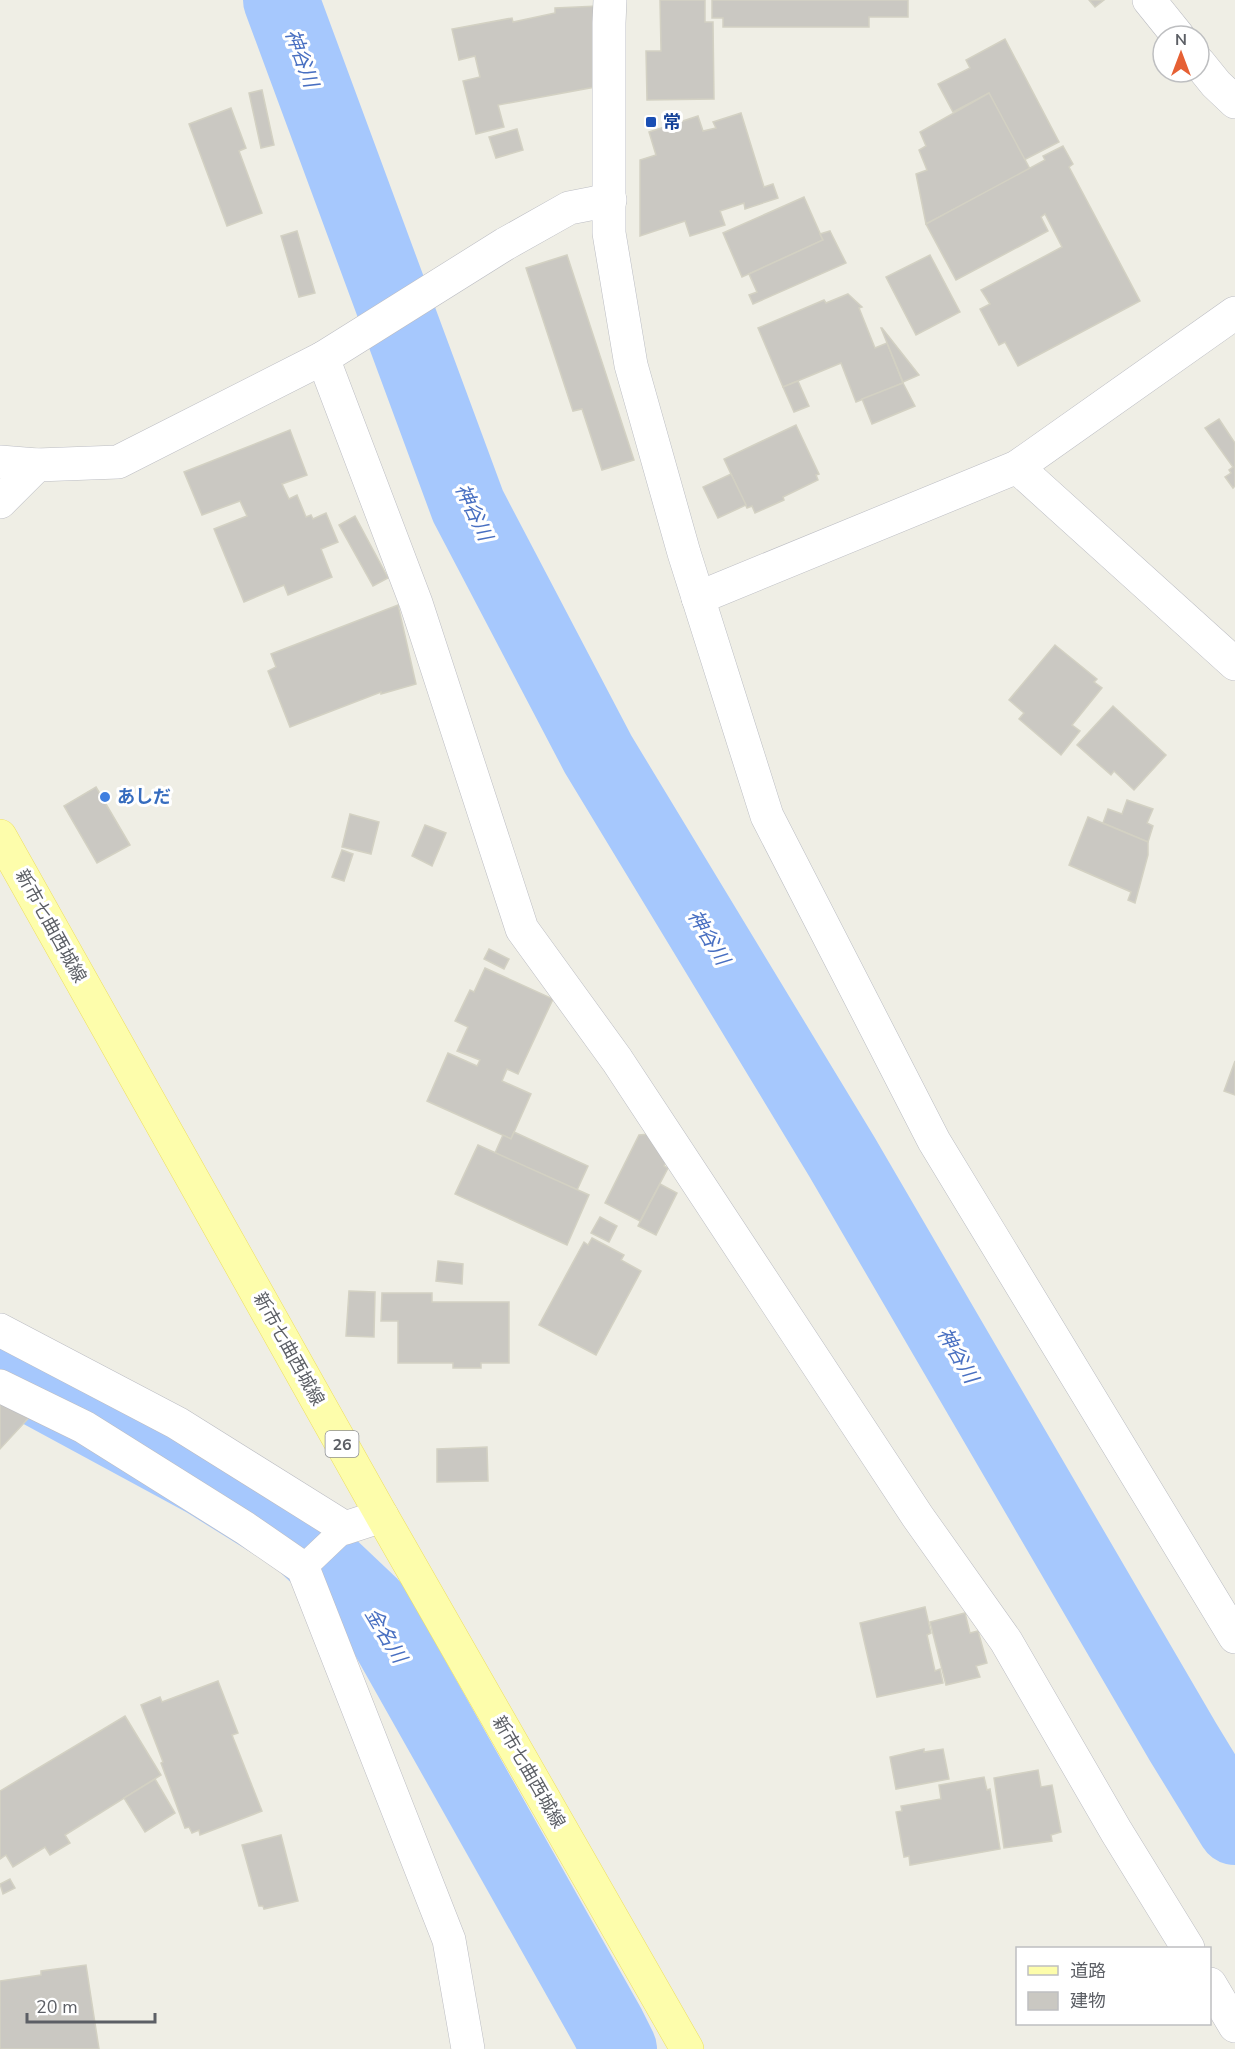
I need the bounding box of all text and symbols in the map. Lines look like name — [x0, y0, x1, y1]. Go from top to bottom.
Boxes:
north arrow — [1151, 24, 1211, 84]
water label: 神谷川 — [279, 25, 325, 93]
text: N — [1175, 29, 1187, 51]
place label: 常 — [663, 110, 681, 134]
marker: 常 — [644, 115, 658, 129]
water label: 神谷川 — [449, 479, 499, 547]
place label: あしだ — [117, 785, 171, 809]
marker: あしだ — [98, 790, 112, 804]
street label: 新市七曲西城線 — [10, 865, 92, 987]
water label: 神谷川 — [682, 905, 737, 972]
street label: 新市七曲西城線 — [248, 1288, 330, 1410]
water label: 神谷川 — [931, 1323, 985, 1390]
road number: 26 — [326, 1431, 358, 1457]
water label: 金名川 — [359, 1603, 414, 1670]
street label: 新市七曲西城線 — [487, 1711, 571, 1833]
legend — [1016, 1947, 1211, 2025]
text: 道路 — [1070, 1959, 1106, 1983]
scale bar — [27, 1986, 154, 2024]
text: 建物 — [1070, 1989, 1106, 2013]
text: 20 m — [36, 1995, 78, 2019]

